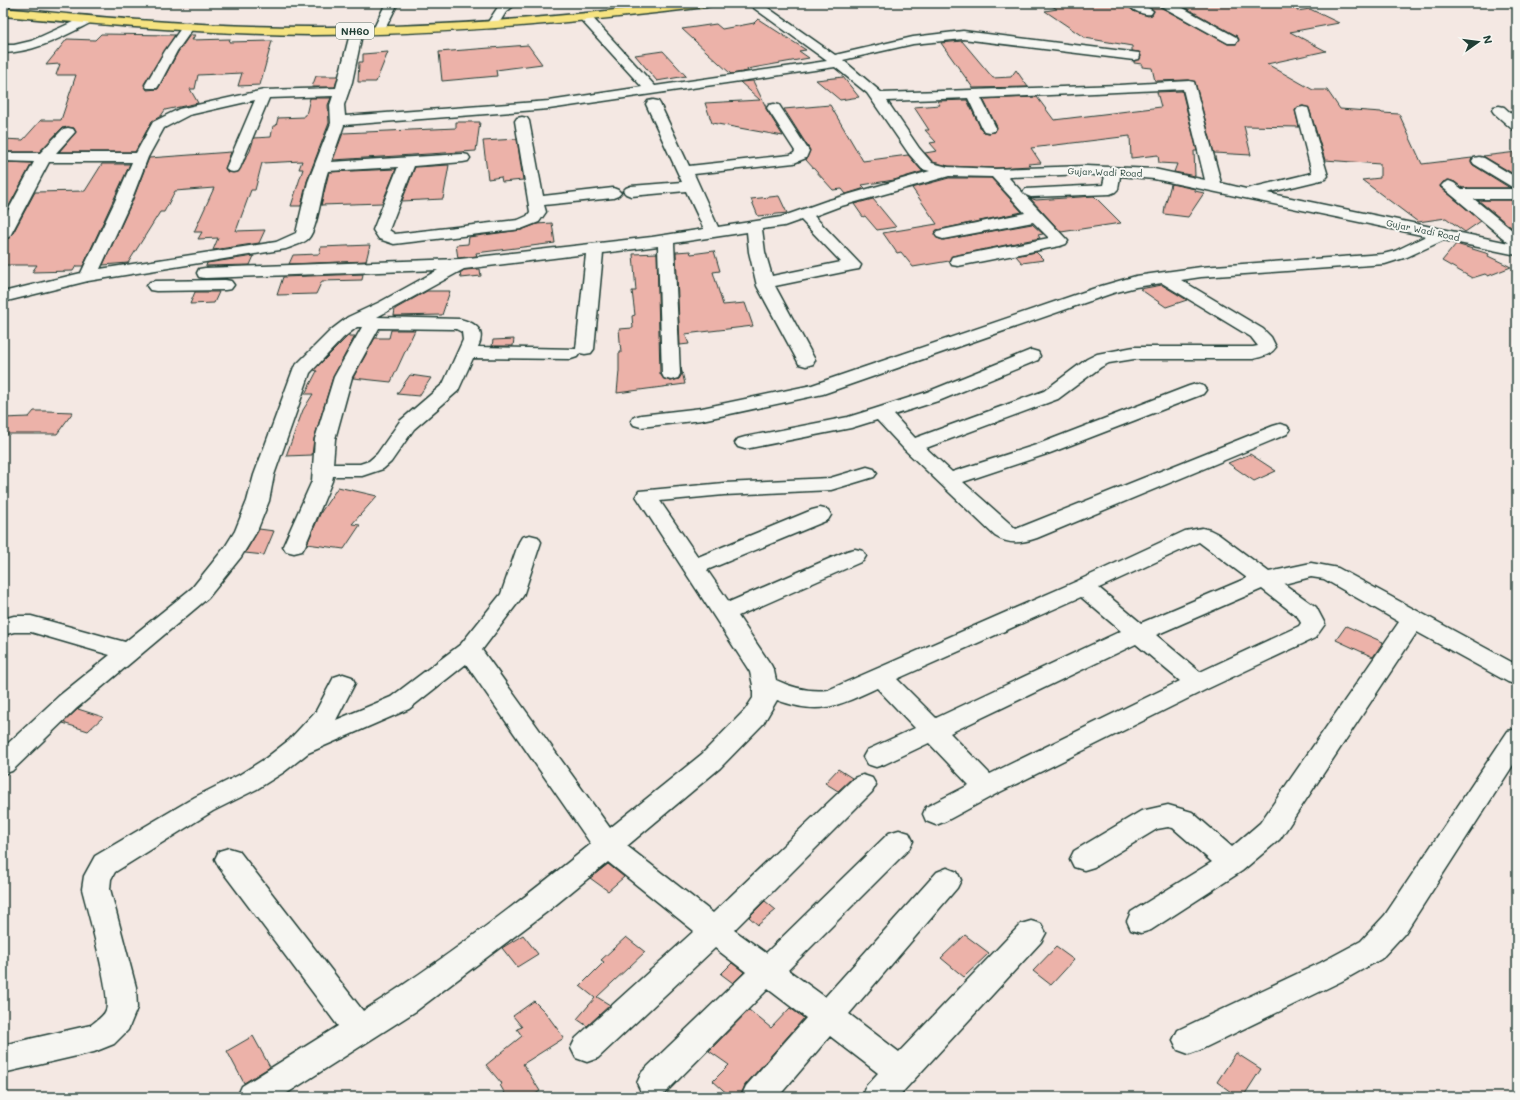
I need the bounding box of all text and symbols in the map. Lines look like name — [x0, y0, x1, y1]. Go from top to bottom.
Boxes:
north arrow — [1458, 22, 1498, 62]
road number: NH60 — [336, 23, 374, 39]
text: N — [1480, 34, 1496, 45]
street label: Gujar Wadi Road — [1067, 165, 1143, 179]
street label: Gujar Wadi Road — [1385, 217, 1461, 243]

